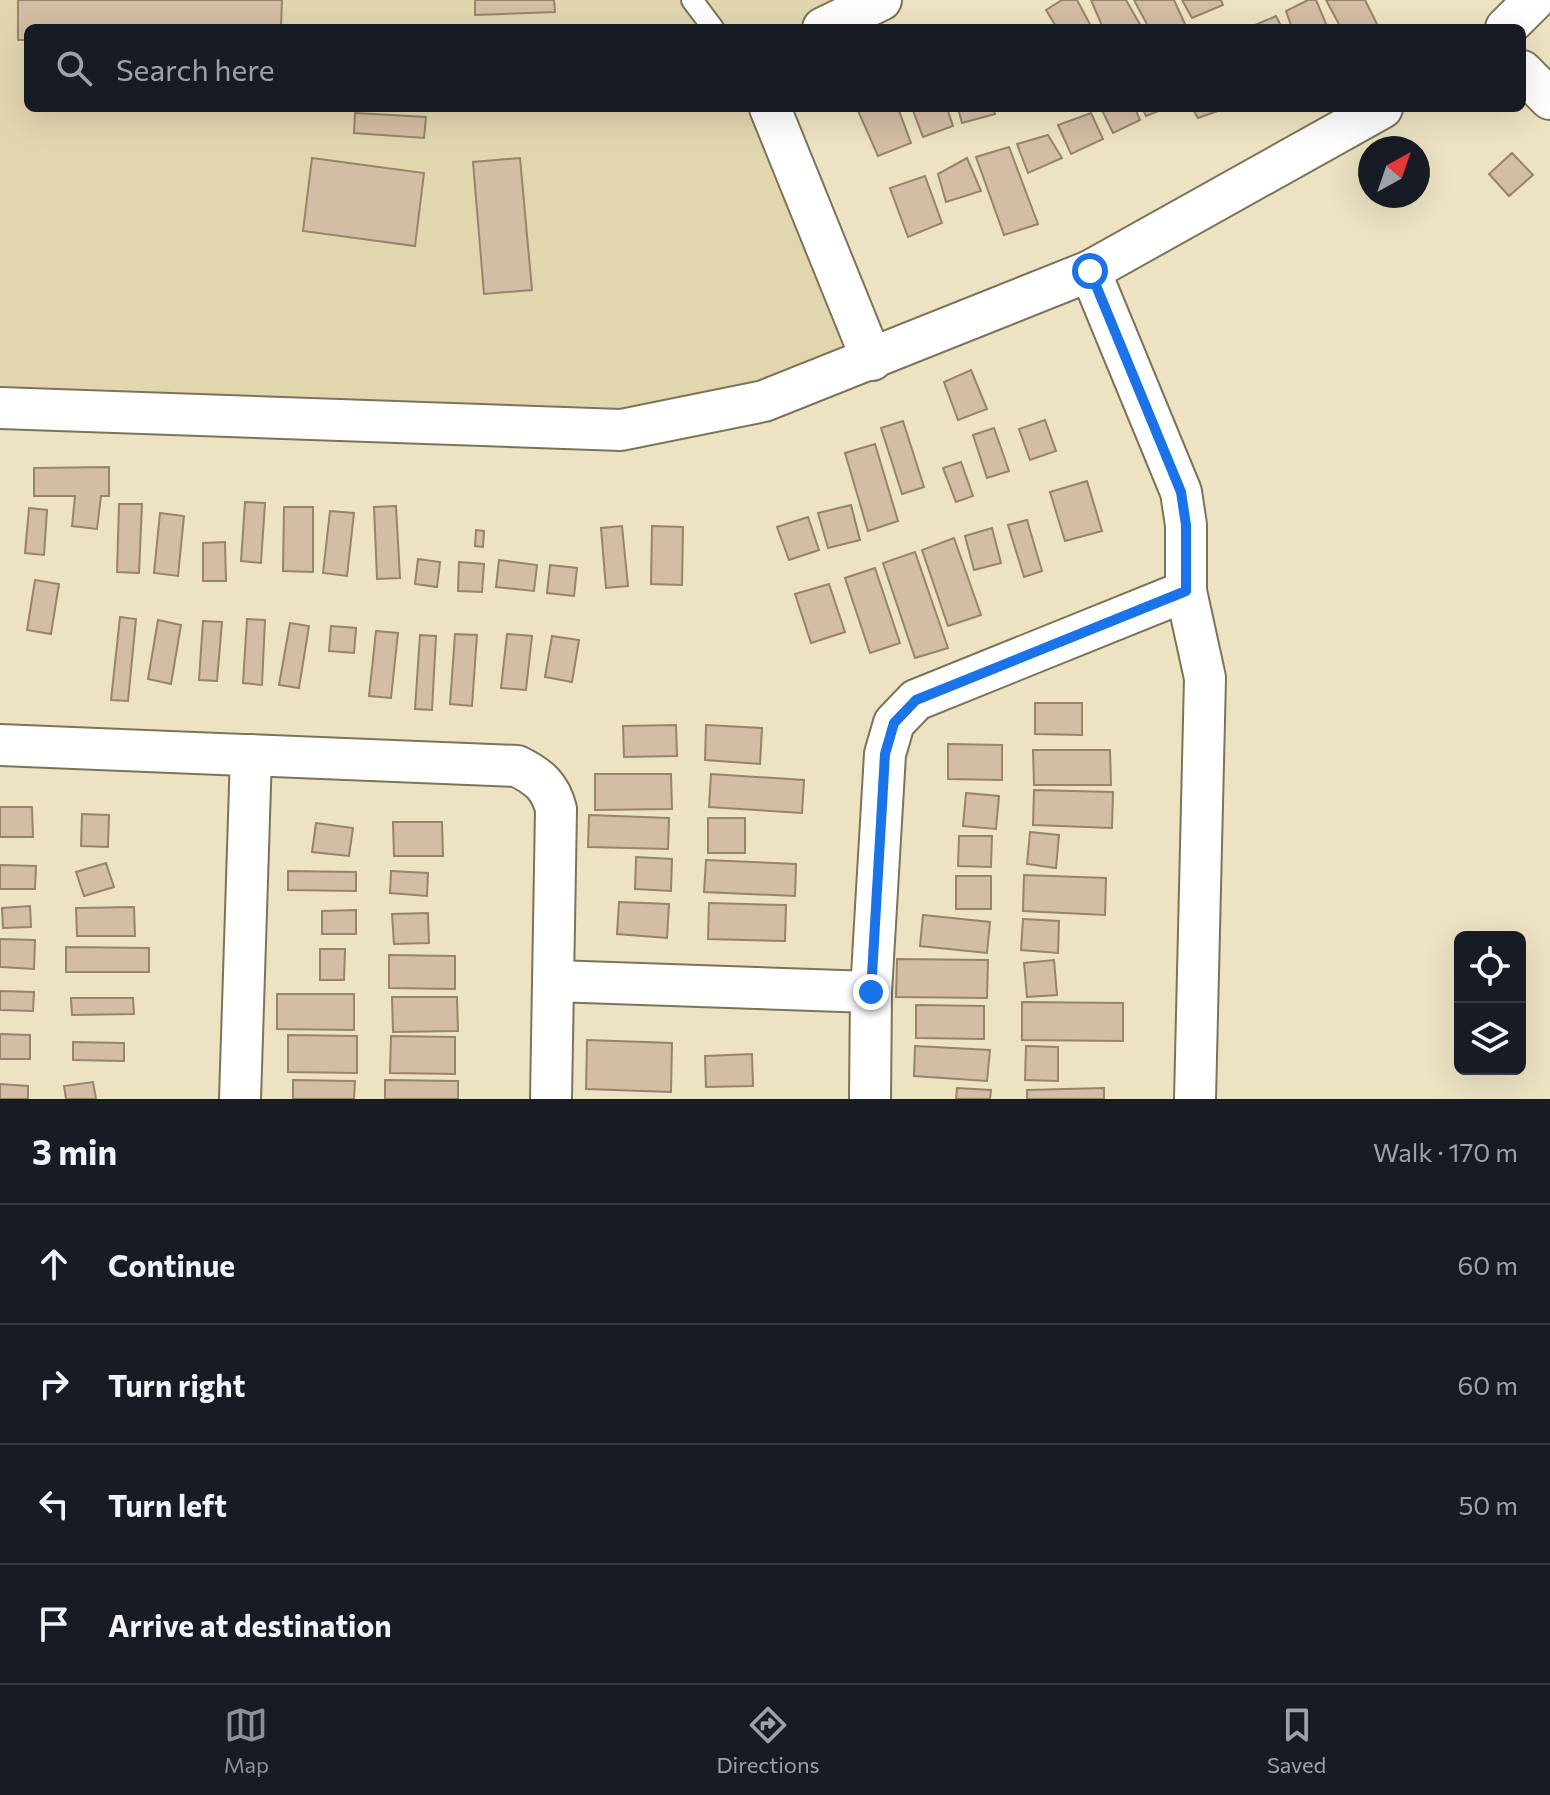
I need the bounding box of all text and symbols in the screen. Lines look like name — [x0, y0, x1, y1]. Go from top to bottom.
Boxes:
search box — [24, 24, 1526, 112]
icon: search — [52, 46, 96, 90]
text: Search here — [116, 50, 275, 87]
north arrow — [1358, 136, 1430, 208]
route start — [1072, 253, 1108, 289]
map controls — [1454, 931, 1526, 1075]
button: locate — [1454, 931, 1526, 1003]
route end — [853, 974, 889, 1010]
button: layers — [1454, 1003, 1526, 1075]
text: 3 min — [32, 1130, 117, 1172]
text: Walk · 170 m — [1373, 1136, 1518, 1167]
icon: ahead — [32, 1242, 76, 1286]
text: Continue — [108, 1246, 235, 1283]
text: 60 m — [1458, 1249, 1518, 1280]
icon: right — [32, 1362, 76, 1406]
text: Turn right — [108, 1366, 245, 1403]
text: 60 m — [1458, 1369, 1518, 1400]
icon: left — [32, 1482, 76, 1526]
text: Turn left — [108, 1486, 227, 1523]
text: 50 m — [1458, 1489, 1518, 1520]
icon: arrive — [32, 1602, 76, 1646]
text: Arrive at destination — [108, 1606, 392, 1643]
tab: Map — [224, 1703, 269, 1778]
tab: Directions — [716, 1703, 820, 1778]
tab: Saved — [1267, 1703, 1326, 1778]

